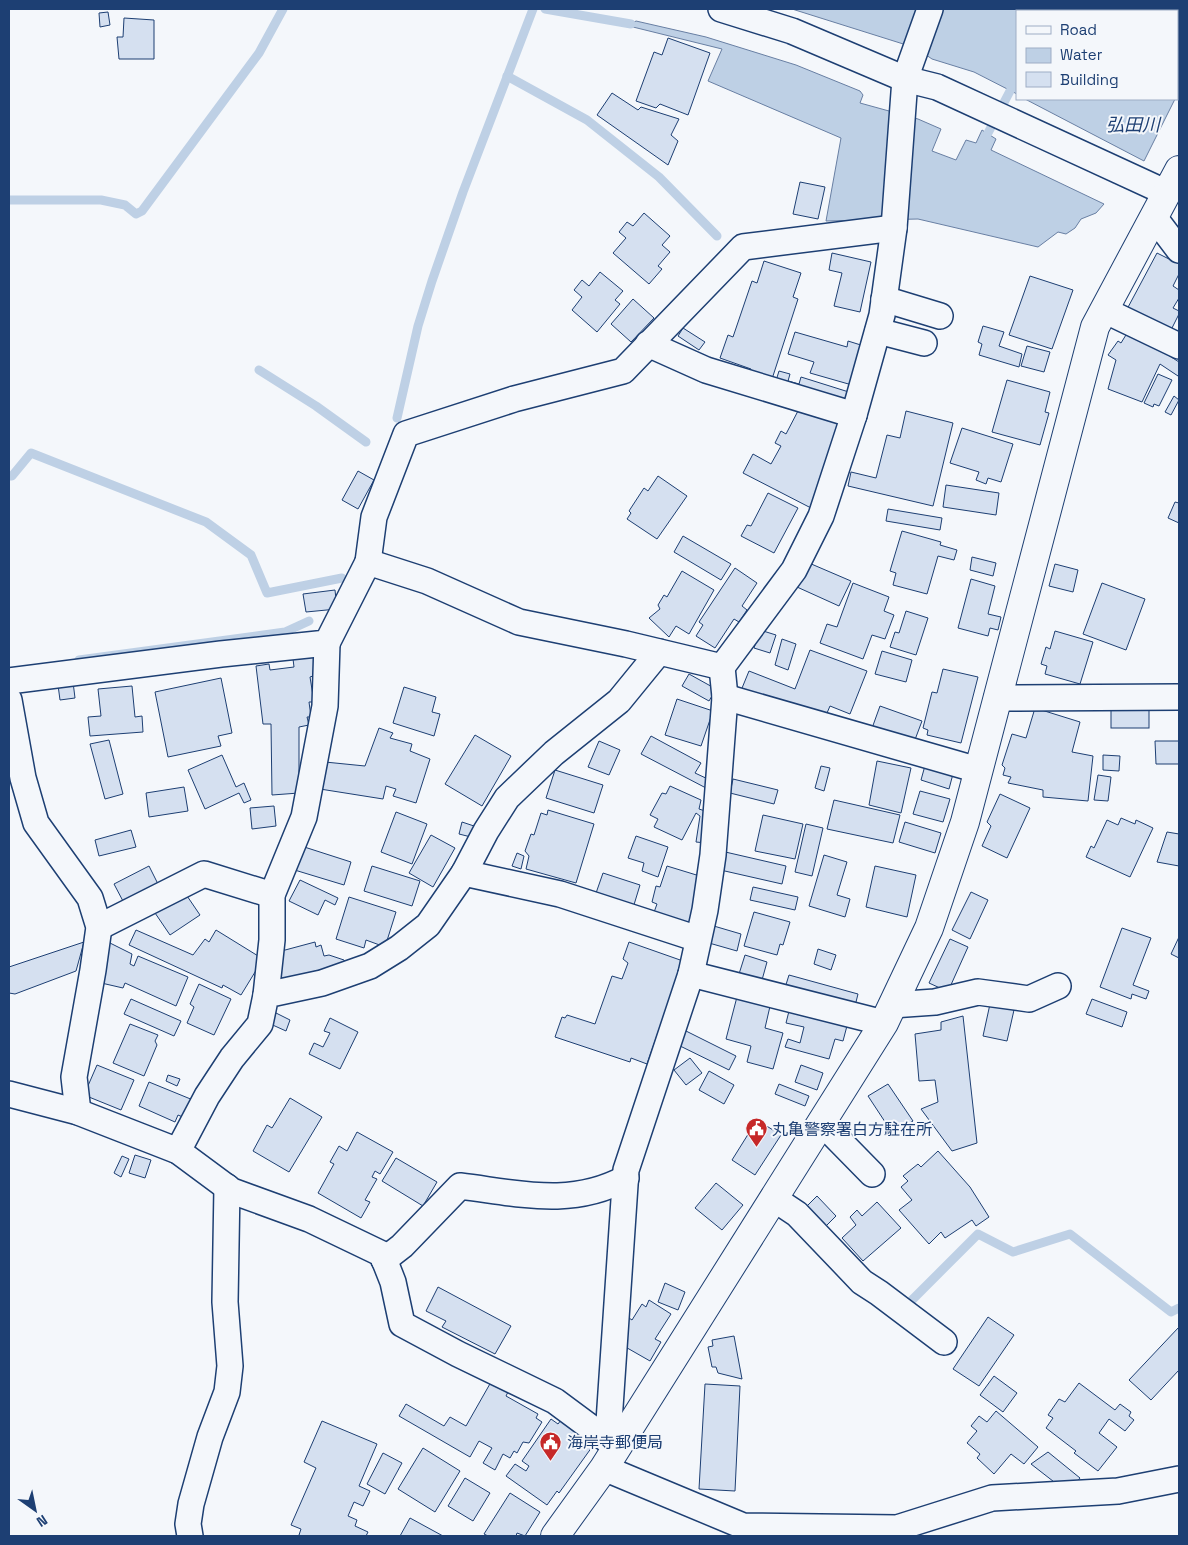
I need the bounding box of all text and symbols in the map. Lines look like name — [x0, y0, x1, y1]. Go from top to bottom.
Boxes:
legend — [1016, 10, 1178, 100]
text: Road — [1060, 20, 1097, 39]
text: Water — [1060, 45, 1103, 64]
text: Building — [1060, 70, 1119, 89]
water label: 弘田川 — [1106, 113, 1162, 136]
public building icon: 丸亀警察署白方駐在所 — [744, 1117, 768, 1148]
place label: 丸亀警察署白方駐在所 — [772, 1119, 932, 1140]
public building icon: 海岸寺郵便局 — [539, 1430, 563, 1461]
place label: 海岸寺郵便局 — [567, 1432, 663, 1453]
north arrow — [10, 1485, 60, 1535]
text: N — [33, 1511, 51, 1531]

